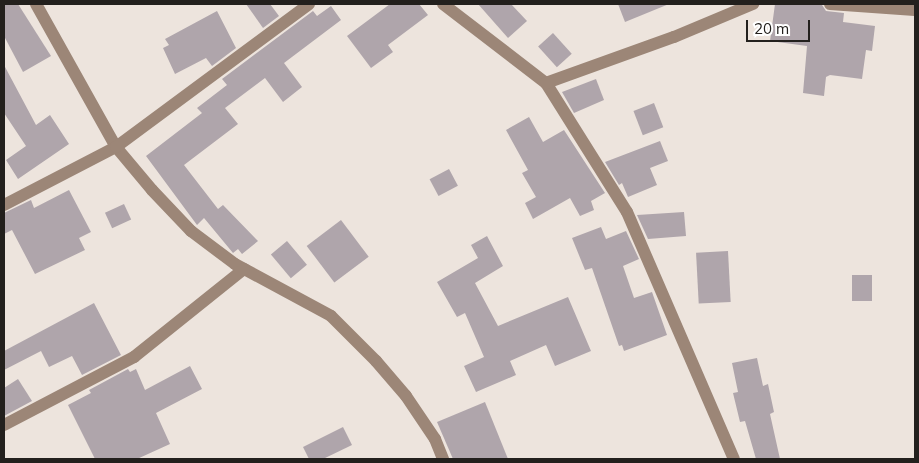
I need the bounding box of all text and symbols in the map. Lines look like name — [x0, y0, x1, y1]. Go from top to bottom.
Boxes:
scale bar — [749, 10, 813, 42]
text: 20 m — [754, 19, 789, 38]

